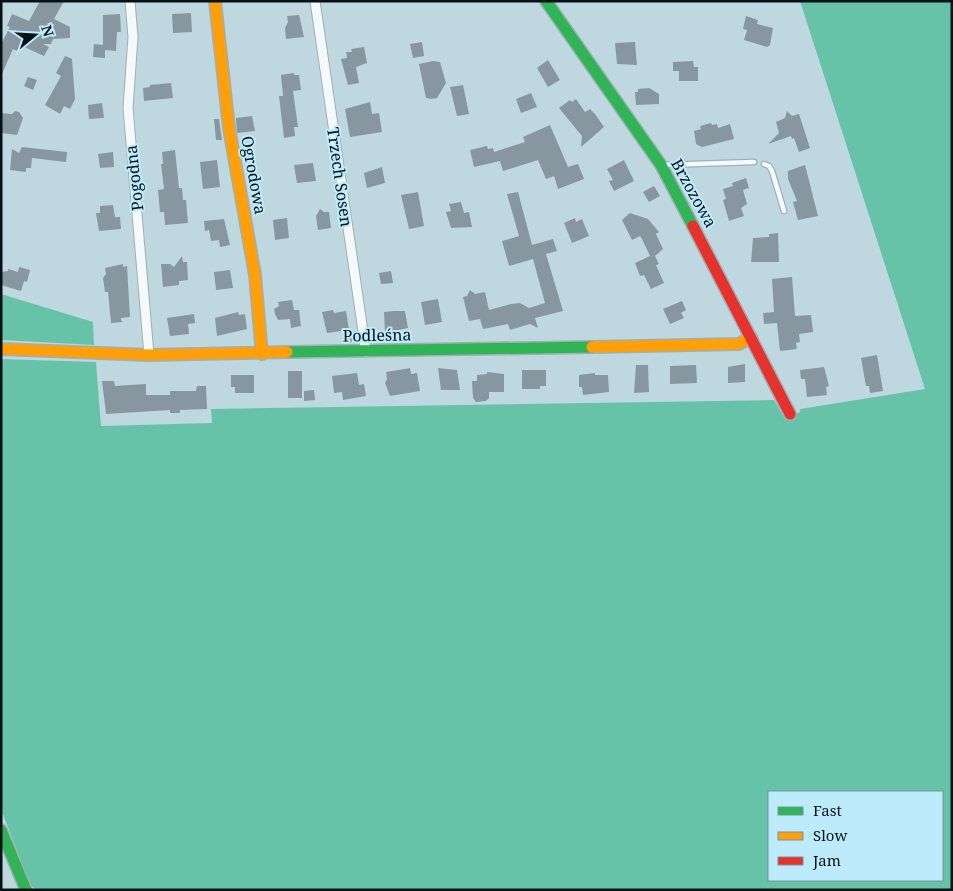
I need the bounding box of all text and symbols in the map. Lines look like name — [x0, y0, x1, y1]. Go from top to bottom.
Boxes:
north arrow — [10, 10, 60, 60]
text: N — [37, 23, 59, 39]
street label: Trzech Sosen — [322, 126, 358, 228]
street label: Ogrodowa — [236, 134, 272, 216]
street label: Pogodna — [120, 144, 148, 212]
street label: Brzozowa — [666, 155, 722, 231]
street label: Podleśna — [342, 323, 412, 347]
legend — [768, 791, 943, 881]
text: Fast — [813, 800, 842, 820]
text: Slow — [813, 825, 847, 845]
text: Jam — [812, 850, 841, 870]

